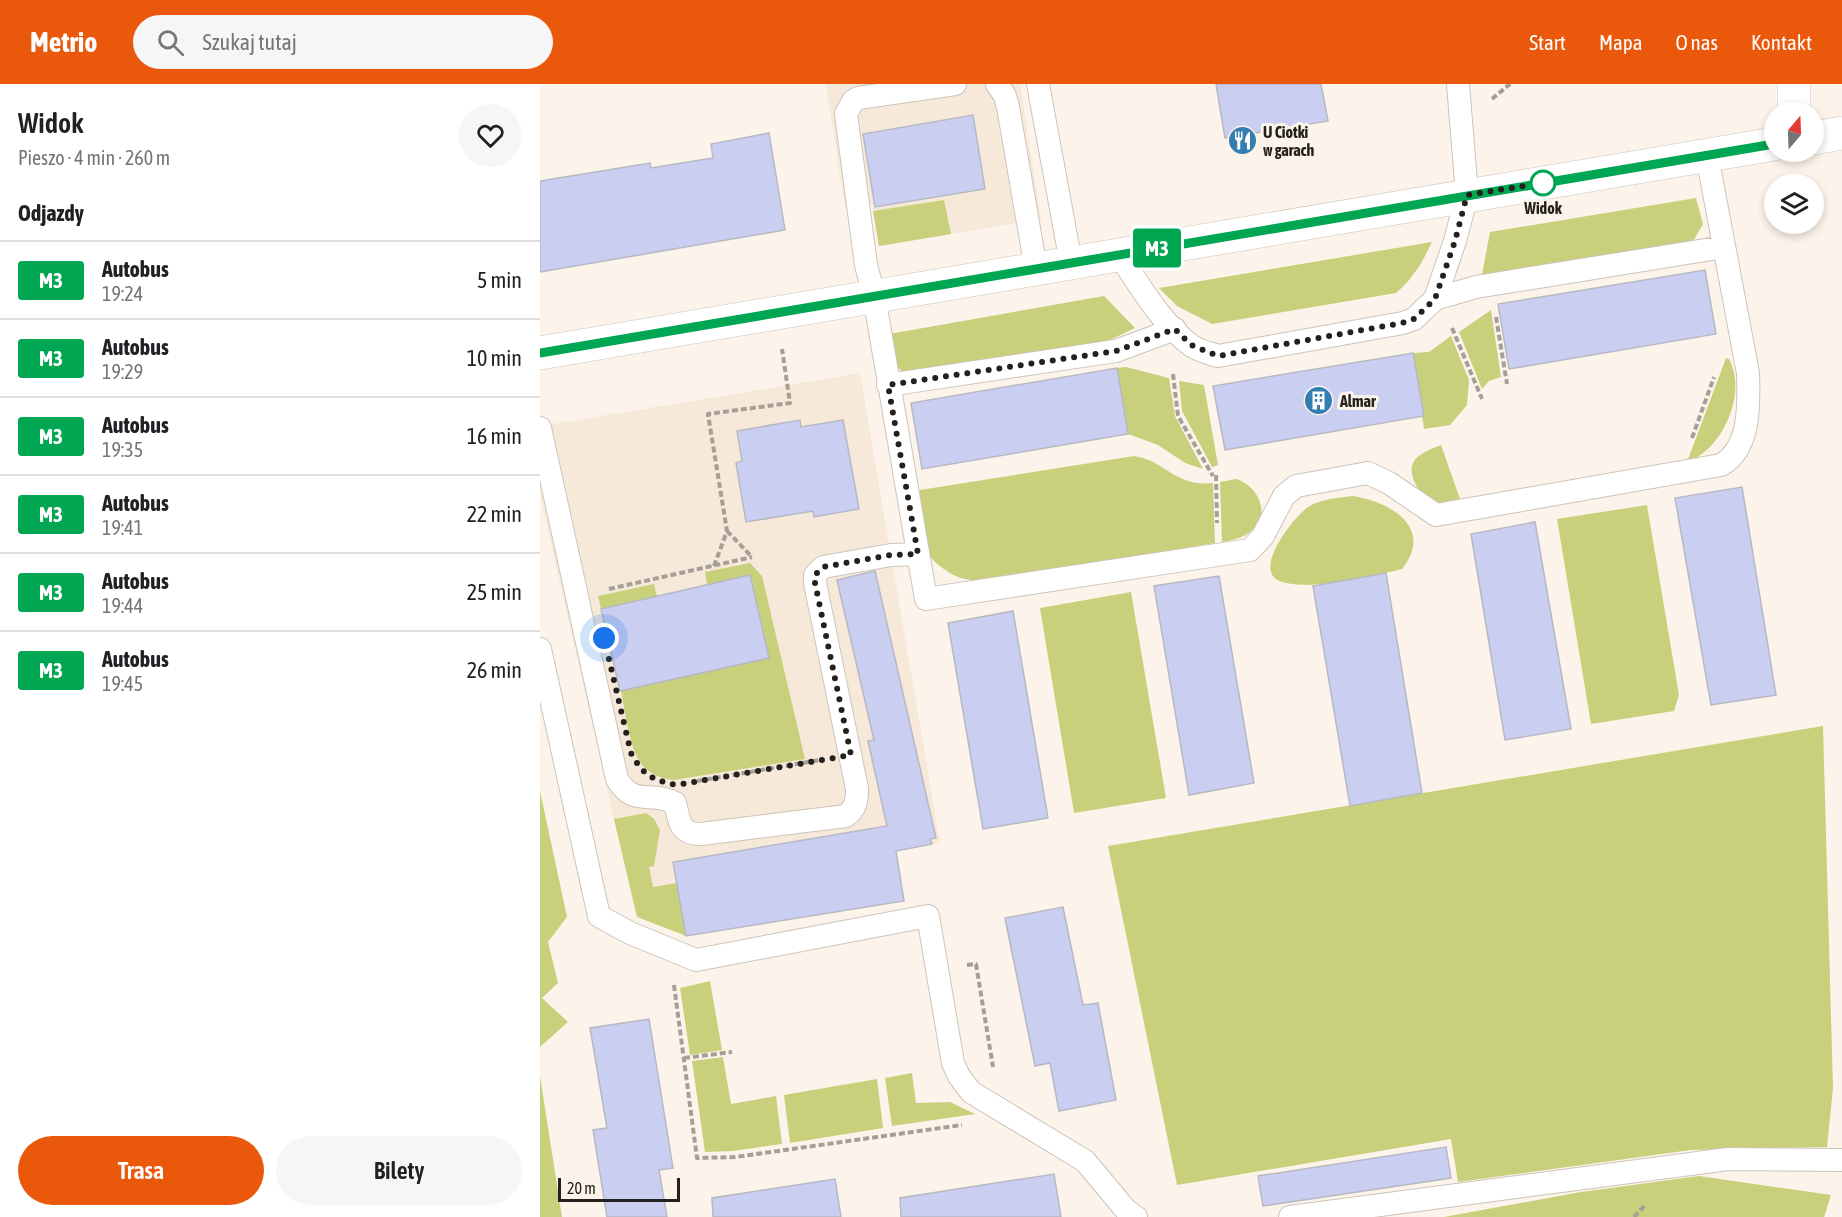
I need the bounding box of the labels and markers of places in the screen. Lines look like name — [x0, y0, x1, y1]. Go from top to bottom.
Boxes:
place label: U Ciotki w garach — [1263, 123, 1315, 159]
restaurant icon: U Ciotki w garach — [1226, 125, 1258, 157]
marker: Widok — [1530, 170, 1556, 196]
place label: Widok — [1523, 199, 1563, 217]
building icon: Almar — [1303, 385, 1335, 417]
place label: Almar — [1339, 392, 1376, 410]

